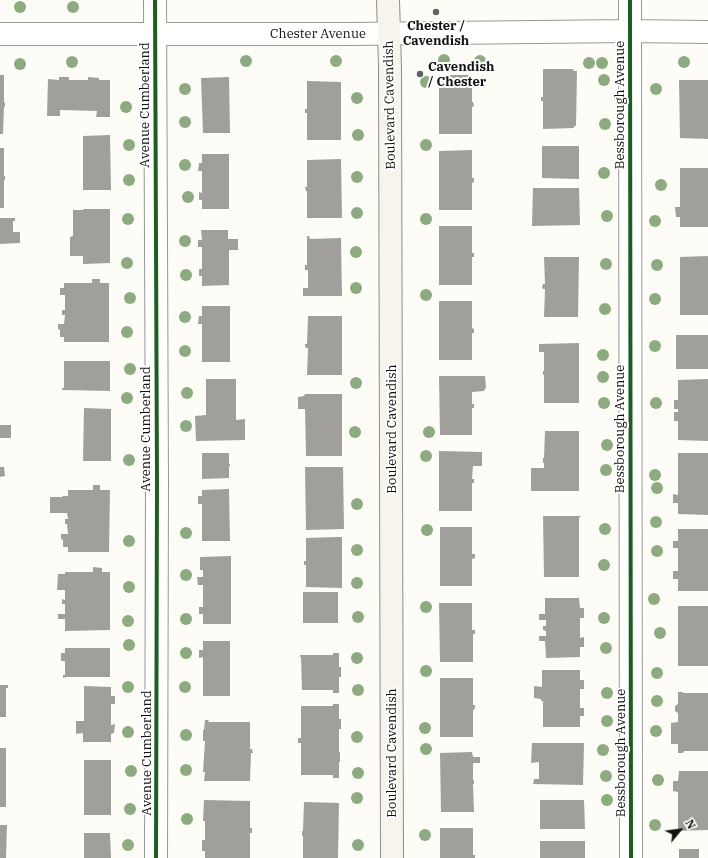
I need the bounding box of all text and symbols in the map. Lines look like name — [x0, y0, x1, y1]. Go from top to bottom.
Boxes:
marker: Chester / Cavendish — [431, 7, 441, 17]
place label: Chester / Cavendish — [403, 18, 469, 49]
street label: Chester Avenue — [270, 26, 366, 42]
street label: Boulevard Cavendish — [381, 40, 399, 170]
street label: Bessborough Avenue — [612, 41, 628, 169]
street label: Avenue Cumberland — [137, 42, 153, 168]
place label: Cavendish / Chester — [428, 59, 494, 90]
marker: Cavendish / Chester — [415, 69, 425, 79]
street label: Boulevard Cavendish — [384, 364, 400, 494]
street label: Bessborough Avenue — [612, 365, 628, 493]
street label: Avenue Cumberland — [138, 366, 154, 492]
street label: Boulevard Cavendish — [384, 688, 400, 818]
street label: Bessborough Avenue — [613, 689, 629, 817]
street label: Avenue Cumberland — [139, 690, 155, 816]
north arrow — [660, 810, 700, 850]
text: N — [682, 817, 699, 831]

